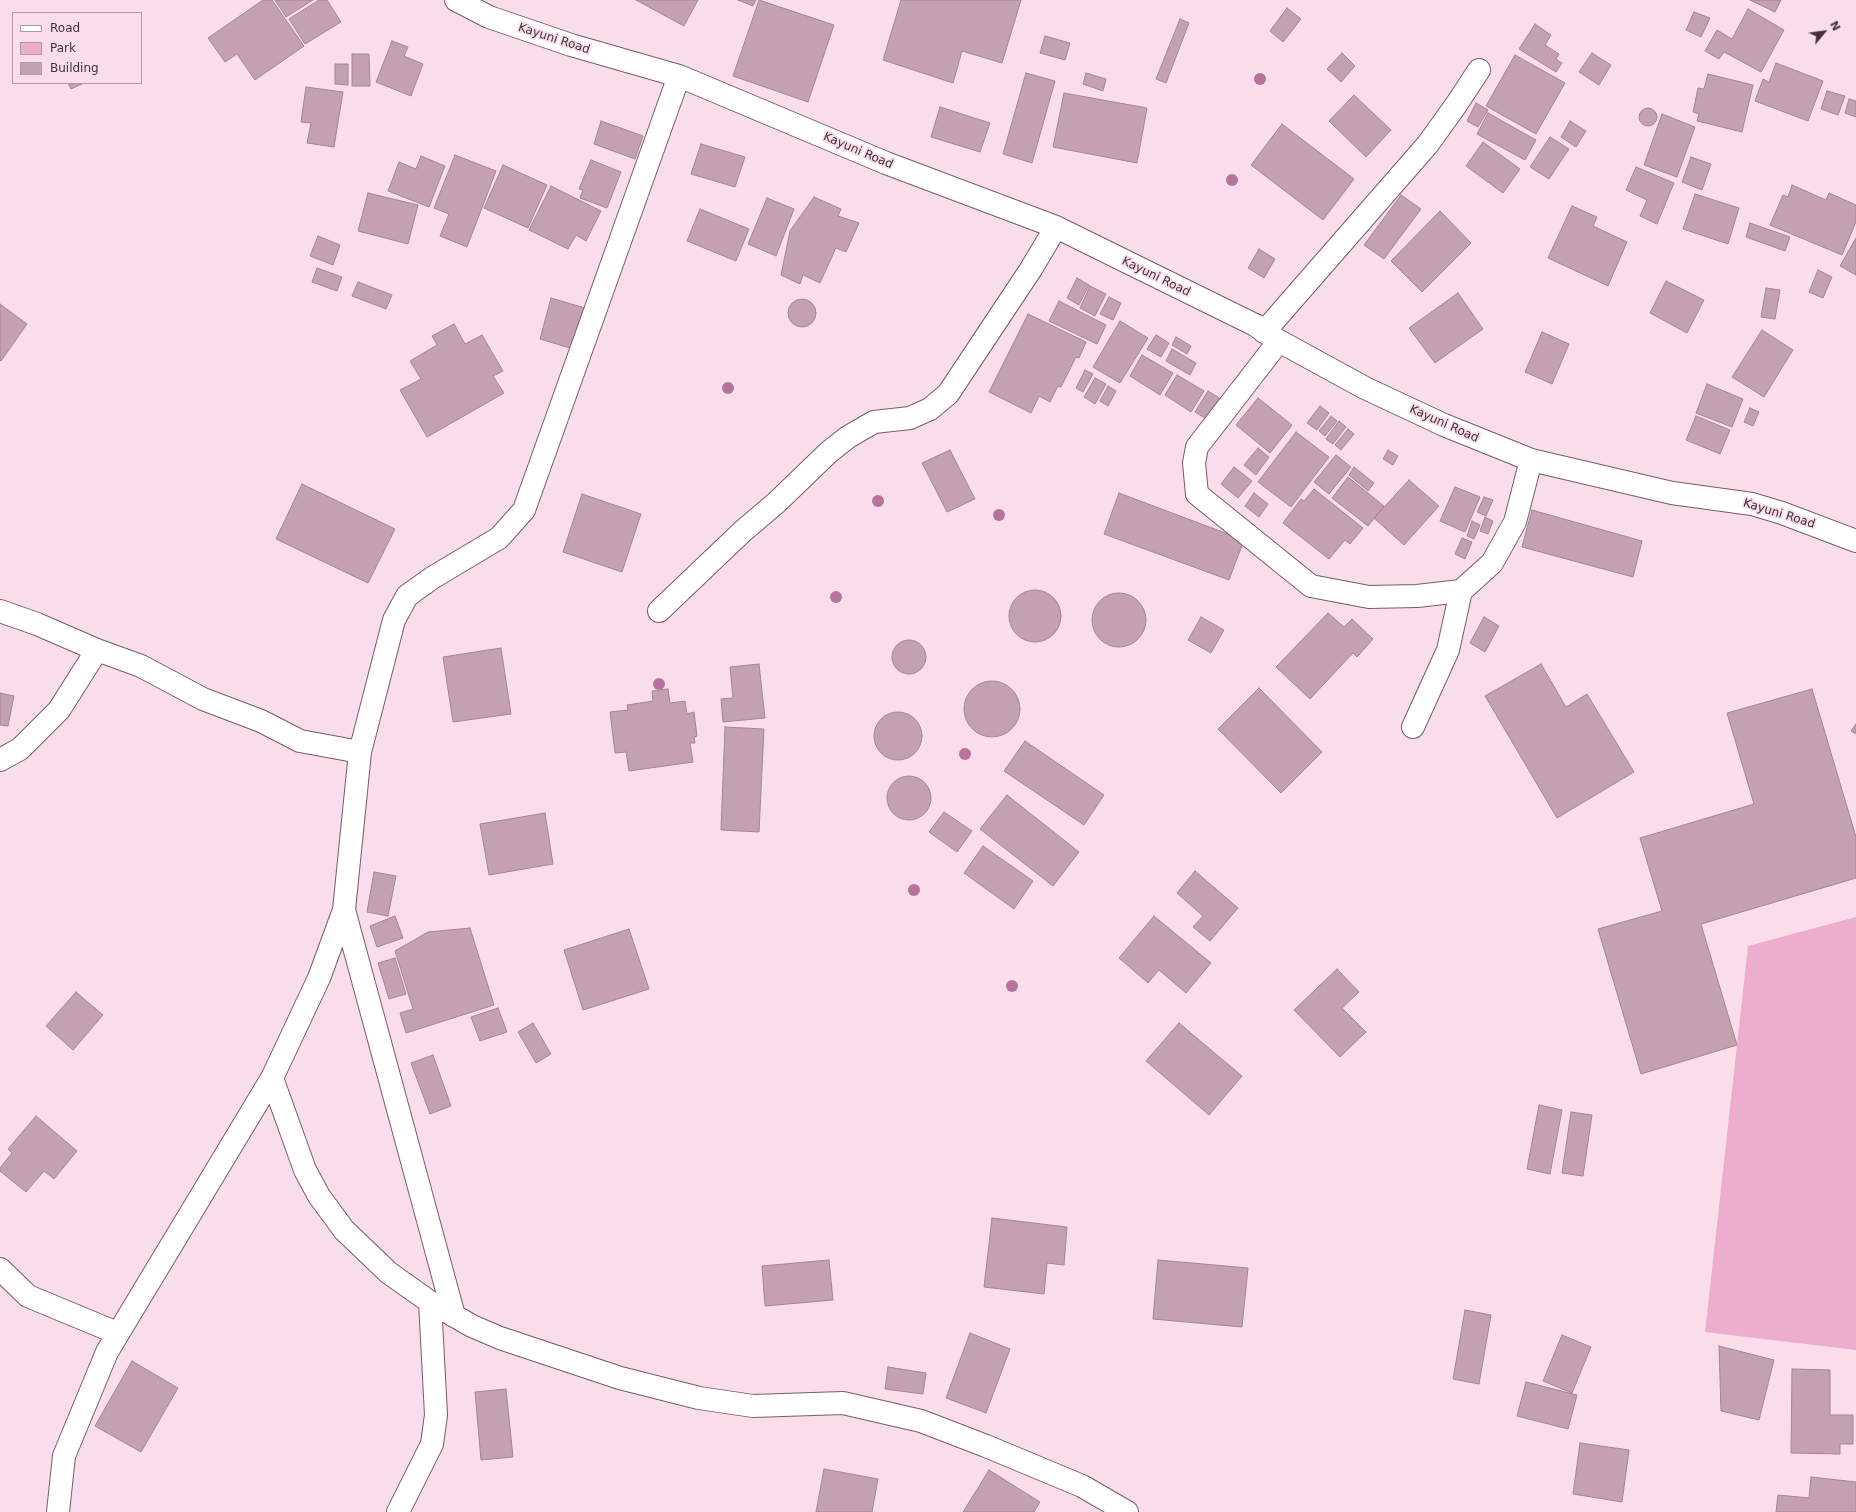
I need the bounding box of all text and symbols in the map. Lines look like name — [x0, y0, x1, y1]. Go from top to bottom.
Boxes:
legend — [12, 12, 142, 84]
north arrow — [1804, 12, 1844, 52]
text: N — [1827, 19, 1843, 33]
text: Road — [50, 21, 80, 35]
street label: Kayuni Road — [516, 21, 592, 57]
text: Park — [50, 41, 76, 55]
text: Building — [50, 61, 99, 75]
street label: Kayuni Road — [821, 130, 895, 172]
street label: Kayuni Road — [1119, 254, 1193, 300]
street label: Kayuni Road — [1407, 402, 1481, 446]
street label: Kayuni Road — [1741, 496, 1817, 532]

